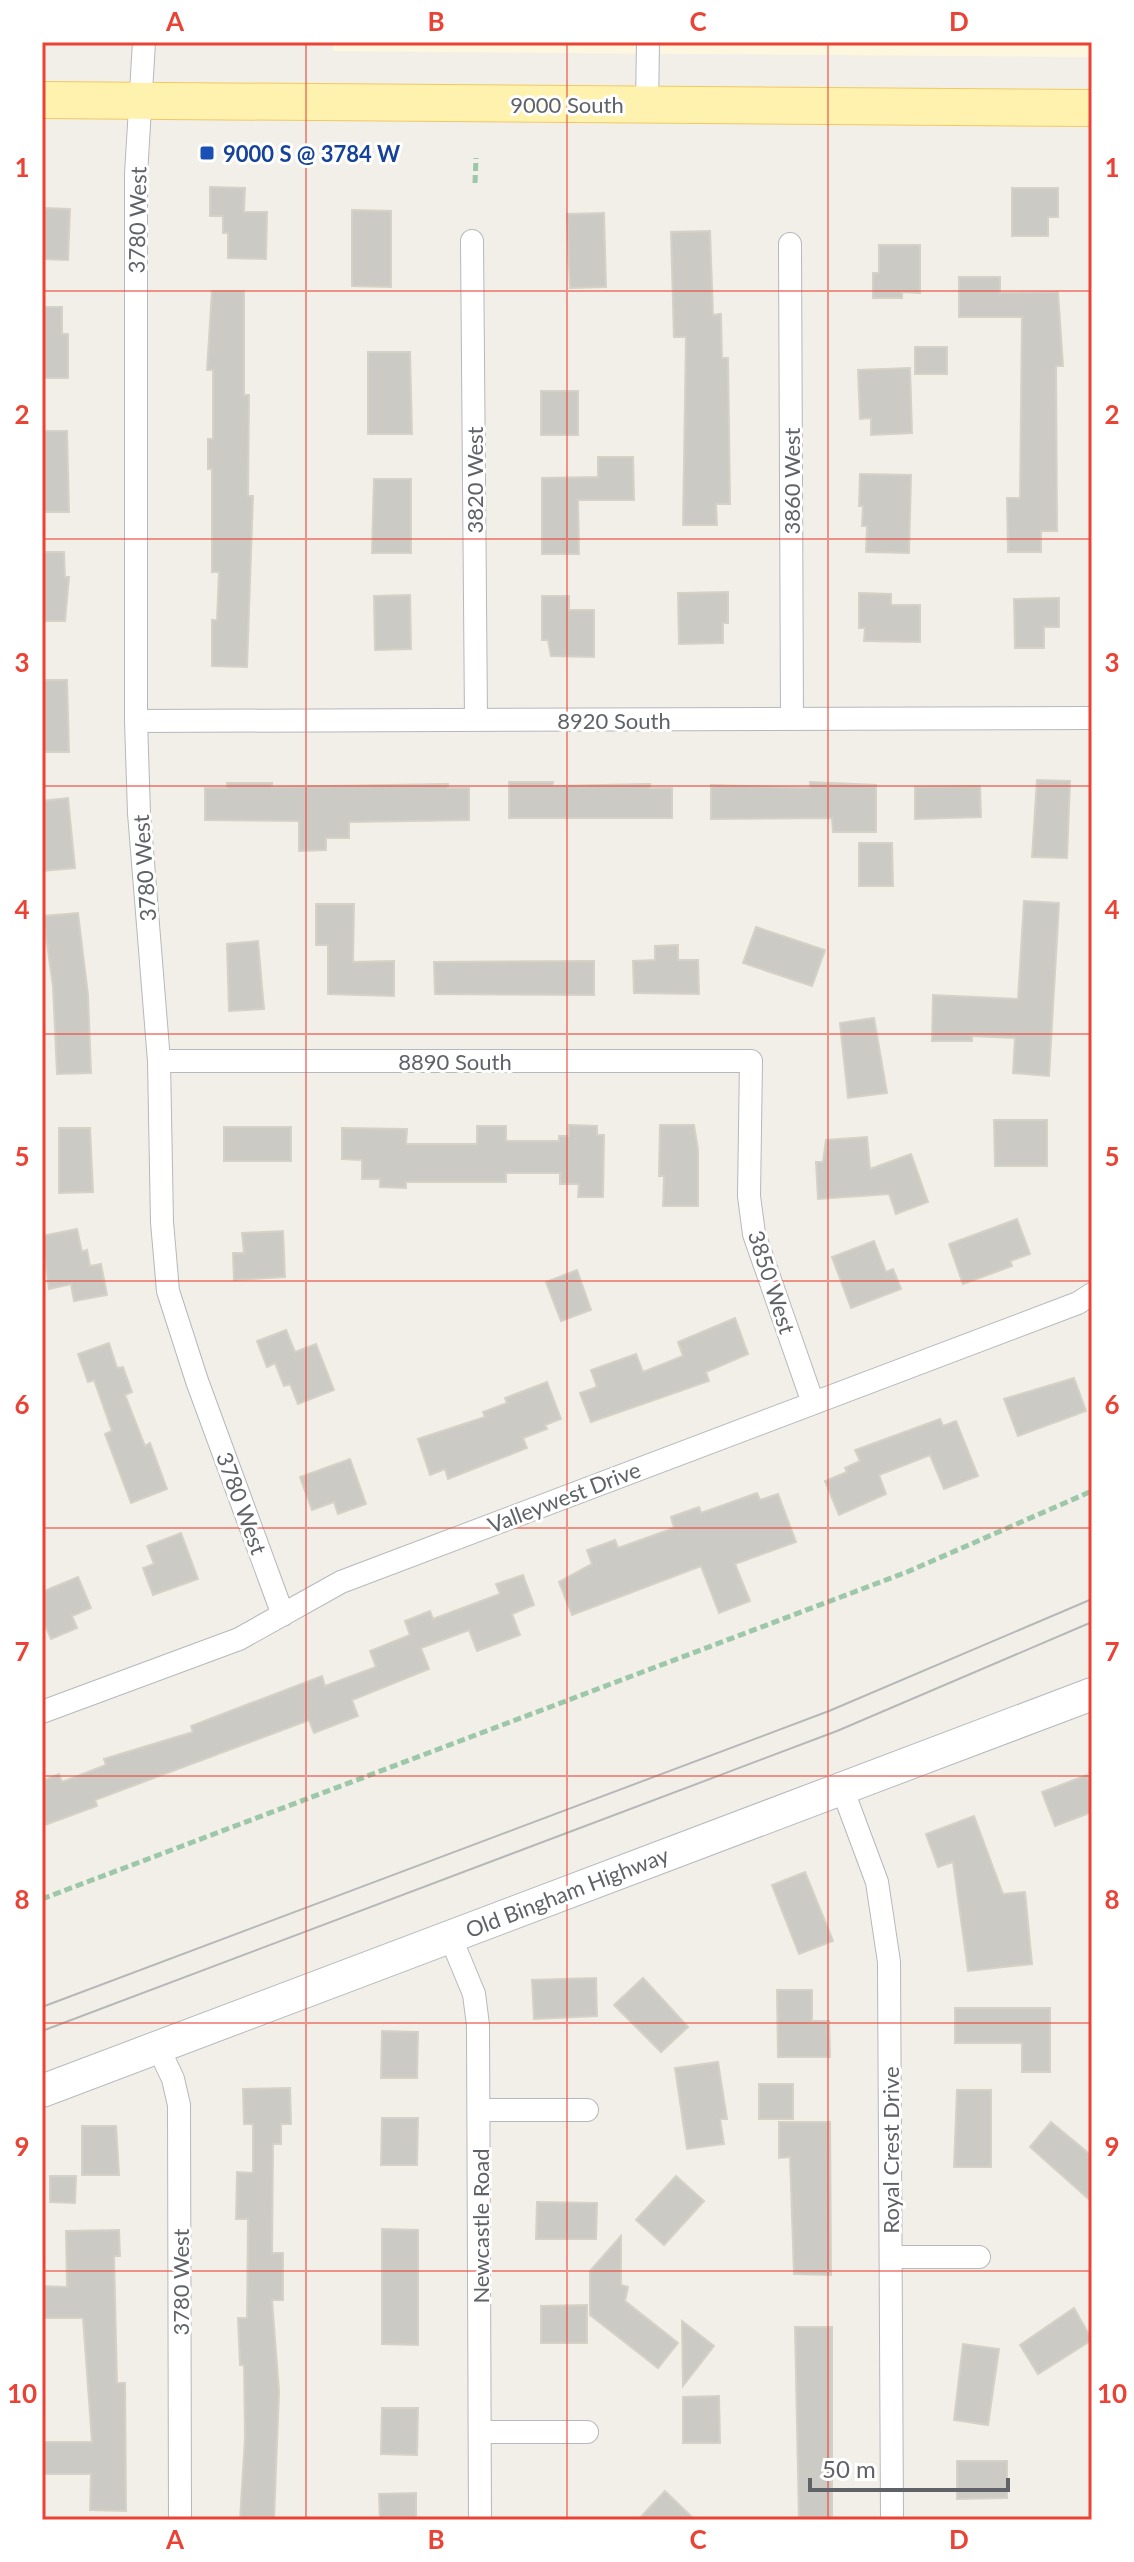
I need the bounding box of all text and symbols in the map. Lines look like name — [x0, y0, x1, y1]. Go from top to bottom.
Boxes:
text: A — [165, 5, 185, 37]
text: B — [427, 5, 445, 37]
text: C — [689, 5, 707, 37]
text: D — [949, 5, 969, 37]
street label: 9000 South — [510, 91, 624, 118]
place label: 9000 S @ 3784 W — [223, 140, 400, 167]
marker: 9000 S @ 3784 W — [198, 144, 216, 162]
text: 1 — [14, 151, 30, 183]
text: 1 — [1104, 151, 1120, 183]
street label: 3780 West — [123, 166, 151, 274]
text: 2 — [14, 398, 30, 430]
text: 2 — [1104, 398, 1120, 430]
street label: 3820 West — [461, 426, 488, 533]
street label: 3860 West — [778, 427, 805, 534]
text: 3 — [14, 646, 30, 678]
text: 3 — [1104, 646, 1120, 678]
street label: 8920 South — [557, 707, 671, 734]
street label: 3780 West — [127, 814, 161, 922]
text: 4 — [14, 893, 30, 925]
text: 4 — [1104, 893, 1120, 925]
street label: 8890 South — [398, 1048, 512, 1075]
text: 5 — [14, 1140, 30, 1172]
text: 5 — [1104, 1140, 1120, 1172]
street label: 3850 West — [743, 1227, 801, 1337]
text: 6 — [14, 1388, 30, 1420]
text: 6 — [1104, 1388, 1120, 1420]
street label: 3780 West — [211, 1448, 273, 1558]
street label: Valleywest Drive — [484, 1455, 644, 1539]
text: 7 — [14, 1635, 30, 1667]
text: 7 — [1104, 1635, 1120, 1667]
street label: Old Bingham Highway — [462, 1841, 673, 1943]
text: 8 — [14, 1883, 30, 1915]
text: 8 — [1104, 1883, 1120, 1915]
street label: Royal Crest Drive — [877, 2066, 904, 2234]
text: 9 — [14, 2130, 30, 2162]
text: 9 — [1104, 2130, 1120, 2162]
street label: Newcastle Road — [467, 2148, 494, 2304]
street label: 3780 West — [167, 2228, 194, 2335]
text: 10 — [7, 2377, 37, 2409]
text: 10 — [1097, 2377, 1127, 2409]
scale bar — [810, 2442, 1008, 2492]
text: 50 m — [822, 2454, 876, 2483]
text: A — [165, 2523, 185, 2555]
text: B — [427, 2523, 445, 2555]
text: C — [689, 2523, 707, 2555]
text: D — [949, 2523, 969, 2555]

